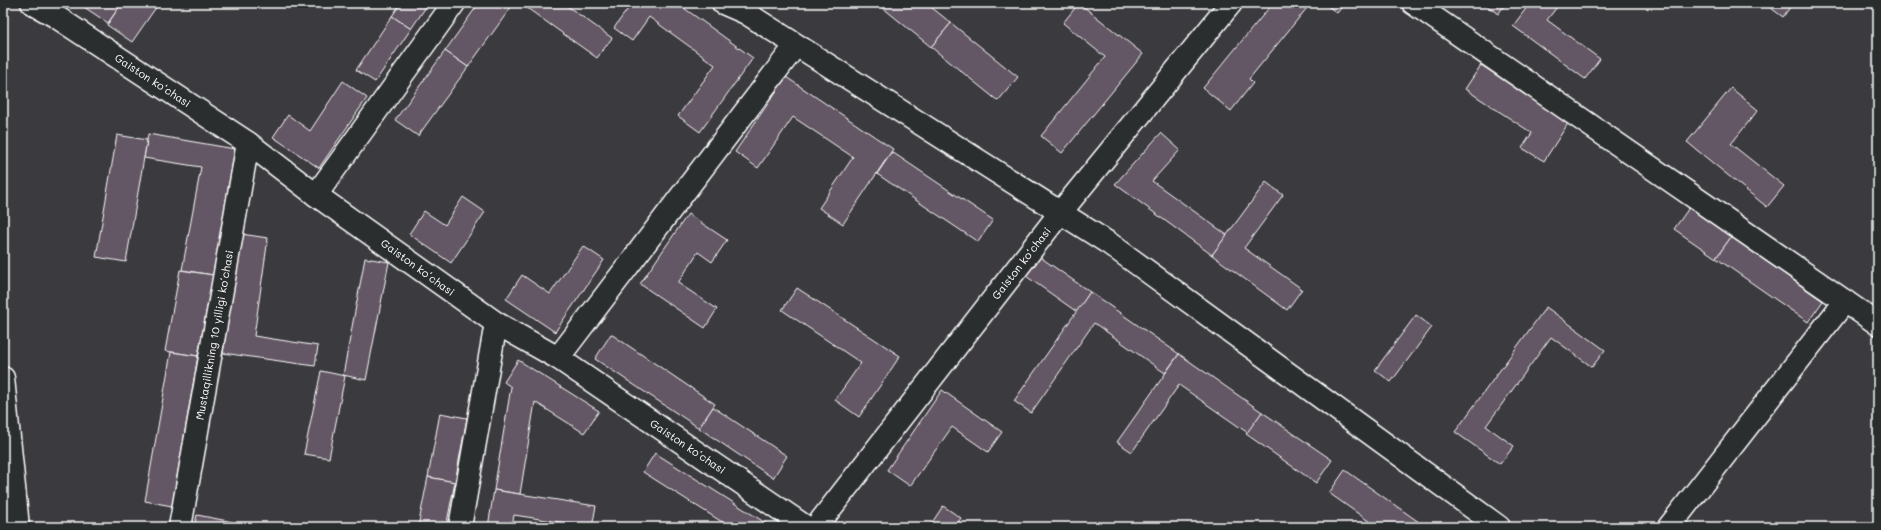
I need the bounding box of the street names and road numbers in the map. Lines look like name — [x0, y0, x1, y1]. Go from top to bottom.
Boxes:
street label: Gaiston koʻchasi — [112, 50, 194, 110]
street label: Gaiston koʻchasi — [988, 224, 1054, 302]
street label: Gaiston koʻchasi — [378, 235, 458, 299]
street label: Mustaqillikning 10 yilligi koʻchasi — [192, 249, 236, 421]
street label: Gaiston koʻchasi — [647, 415, 729, 477]

